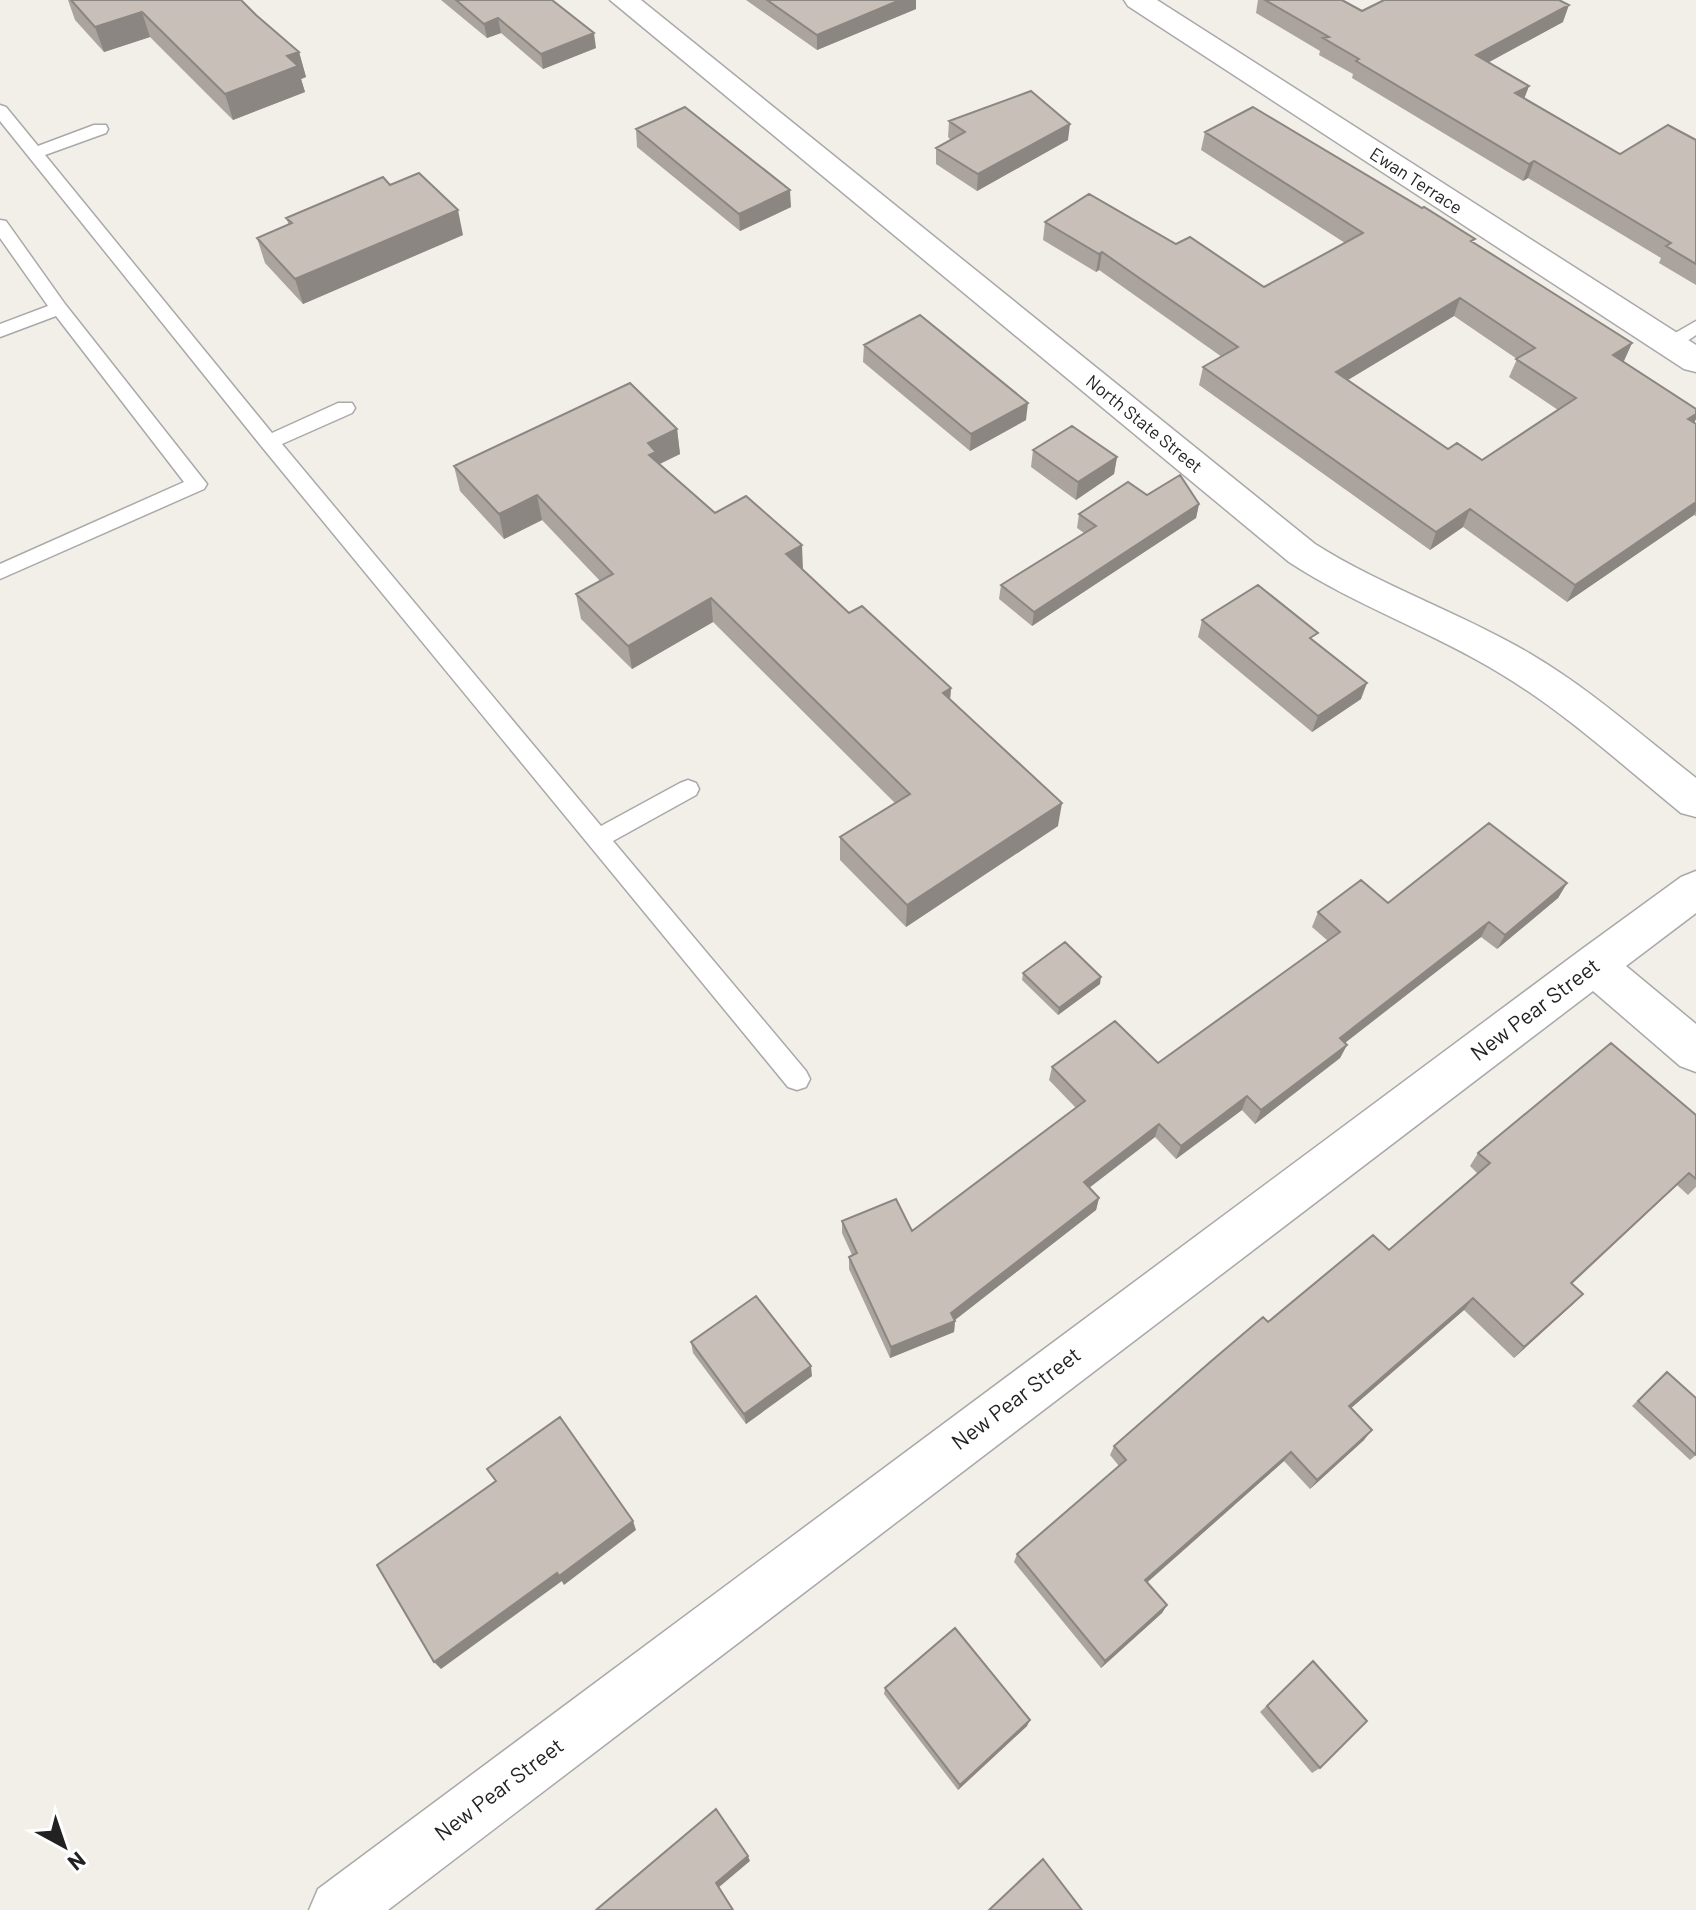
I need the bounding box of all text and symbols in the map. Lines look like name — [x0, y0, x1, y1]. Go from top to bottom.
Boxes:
street label: Ewan Terrace — [1366, 142, 1467, 218]
street label: North State Street — [1082, 370, 1207, 477]
street label: New Pear Street — [1465, 951, 1604, 1065]
street label: New Pear Street — [946, 1340, 1085, 1454]
street label: New Pear Street — [429, 1731, 568, 1845]
north arrow — [24, 1806, 104, 1886]
text: N — [64, 1847, 91, 1877]

